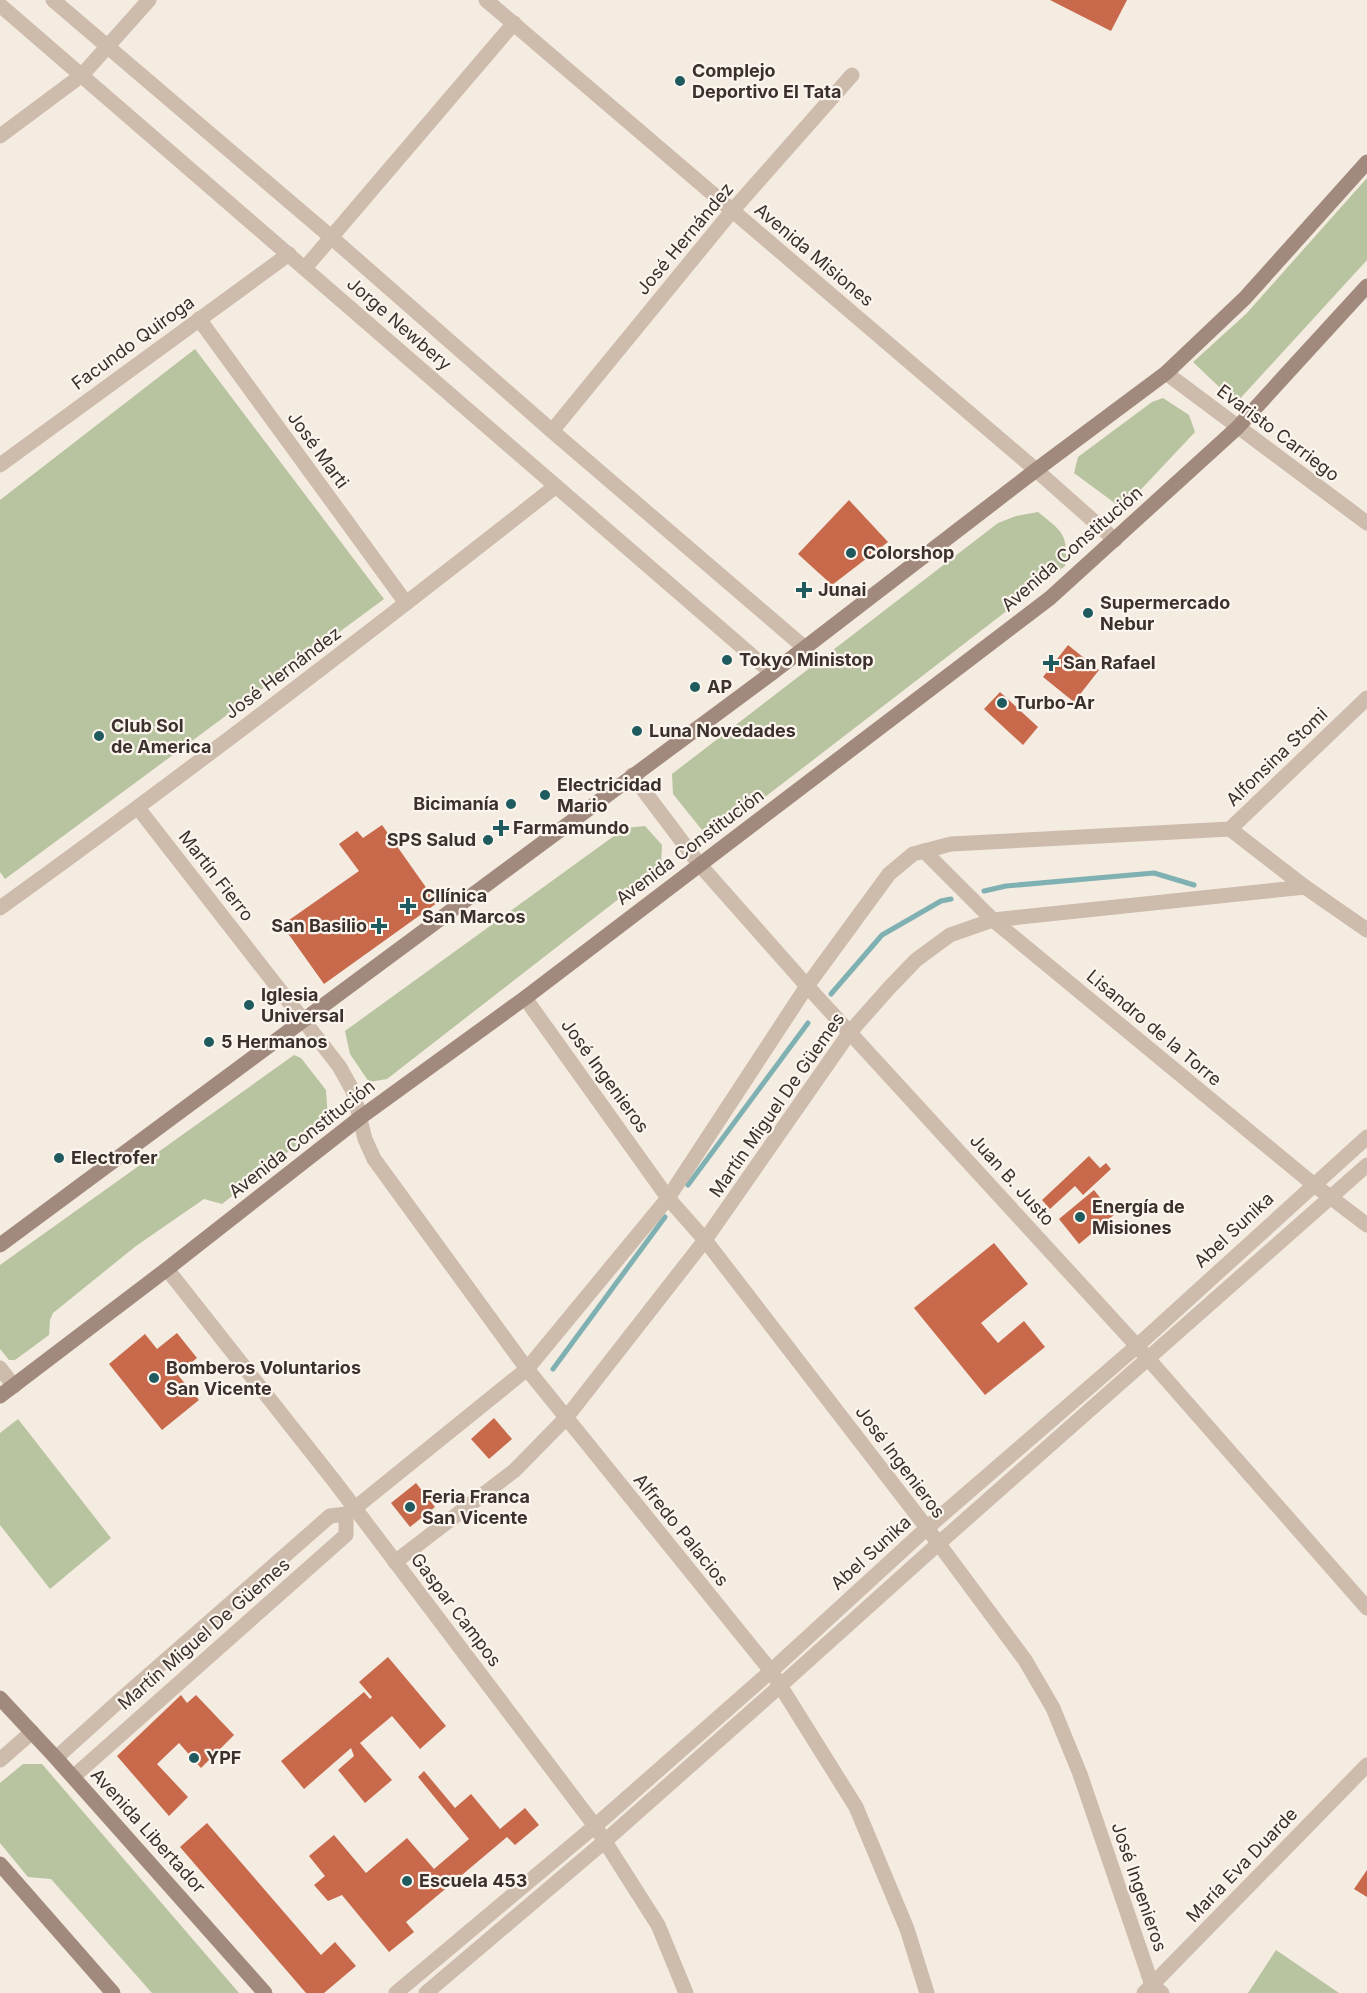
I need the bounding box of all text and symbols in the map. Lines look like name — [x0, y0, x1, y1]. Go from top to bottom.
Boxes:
place label: Complejo Deportivo El Tata — [692, 60, 841, 102]
marker: Complejo Deportivo El Tata — [673, 74, 687, 88]
street label: José Hernández — [632, 178, 738, 299]
street label: Avenida Misiones — [751, 199, 878, 310]
street label: Jorge Newbery — [343, 273, 456, 375]
street label: Facundo Quiroga — [68, 291, 198, 394]
street label: Evaristo Carriego — [1213, 380, 1344, 485]
street label: José Marti — [284, 407, 353, 492]
street label: Avenida Constitución — [997, 482, 1146, 615]
place label: Colorshop — [863, 542, 954, 563]
marker: Colorshop — [844, 546, 858, 560]
place label: Junai — [818, 579, 866, 600]
marker: Junai — [795, 581, 813, 599]
place label: Supermercado Nebur — [1100, 592, 1230, 634]
marker: Supermercado Nebur — [1081, 606, 1095, 620]
street label: José Hernández — [221, 622, 345, 723]
place label: Tokyo Ministop — [739, 649, 874, 670]
place label: San Rafael — [1063, 652, 1156, 673]
marker: Tokyo Ministop — [720, 653, 734, 667]
marker: San Rafael — [1044, 656, 1058, 670]
place label: AP — [707, 676, 732, 697]
marker: AP — [688, 680, 702, 694]
place label: Turbo-Ar — [1014, 692, 1094, 713]
marker: Turbo-Ar — [995, 696, 1009, 710]
street label: Alfonsina Stomi — [1222, 703, 1331, 810]
place label: Club Sol de America — [111, 715, 211, 757]
place label: Luna Novedades — [649, 720, 796, 741]
marker: Luna Novedades — [630, 724, 644, 738]
marker: Club Sol de America — [92, 729, 106, 743]
place label: Electricidad Mario — [557, 774, 662, 816]
street label: Avenida Constitución — [612, 784, 768, 909]
marker: Electricidad Mario — [538, 788, 552, 802]
place label: Bicimanía — [413, 793, 499, 814]
marker: Bicimanía — [504, 797, 518, 811]
place label: Farmamundo — [513, 817, 629, 838]
marker: Farmamundo — [494, 821, 508, 835]
street label: Martín Fierro — [175, 826, 258, 925]
place label: SPS Salud — [387, 829, 476, 850]
marker: SPS Salud — [481, 833, 495, 847]
place label: Cllínica San Marcos — [422, 885, 526, 927]
marker: Cllínica San Marcos — [399, 897, 417, 915]
place label: San Basilio — [271, 915, 367, 936]
marker: San Basilio — [372, 919, 386, 933]
street label: Lisandro de la Torre — [1083, 965, 1226, 1090]
place label: Iglesia Universal — [261, 984, 344, 1026]
marker: Iglesia Universal — [242, 998, 256, 1012]
street label: Martín Miguel De Güemes — [705, 1008, 848, 1201]
street label: José Ingenieros — [557, 1015, 654, 1137]
place label: 5 Hermanos — [221, 1031, 328, 1052]
marker: 5 Hermanos — [202, 1035, 216, 1049]
street label: Avenida Constitución — [224, 1075, 379, 1202]
street label: Juan B. Justo — [966, 1130, 1059, 1230]
place label: Electrofer — [71, 1147, 157, 1168]
marker: Electrofer — [52, 1151, 66, 1165]
street label: Abel Sunika — [1190, 1188, 1278, 1272]
place label: Energía de Misiones — [1092, 1196, 1185, 1238]
marker: Energía de Misiones — [1073, 1210, 1087, 1224]
place label: Bomberos Voluntarios San Vicente — [166, 1357, 361, 1399]
marker: Bomberos Voluntarios San Vicente — [147, 1371, 161, 1385]
street label: José Ingenieros — [851, 1401, 950, 1522]
street label: Alfredo Palacios — [630, 1469, 733, 1590]
place label: Feria Franca San Vicente — [422, 1486, 530, 1528]
marker: Feria Franca San Vicente — [403, 1500, 417, 1514]
street label: Abel Sunika — [826, 1511, 915, 1594]
street label: Gaspar Campos — [407, 1549, 506, 1671]
street label: Martín Miguel De Güemes — [114, 1553, 294, 1714]
place label: YPF — [206, 1747, 241, 1768]
marker: YPF — [187, 1751, 201, 1765]
street label: Avenida Libertador — [87, 1764, 210, 1897]
street label: María Eva Duarde — [1182, 1803, 1302, 1926]
street label: José Ingenieros — [1108, 1819, 1171, 1954]
place label: Escuela 453 — [419, 1870, 527, 1891]
marker: Escuela 453 — [400, 1874, 414, 1888]

